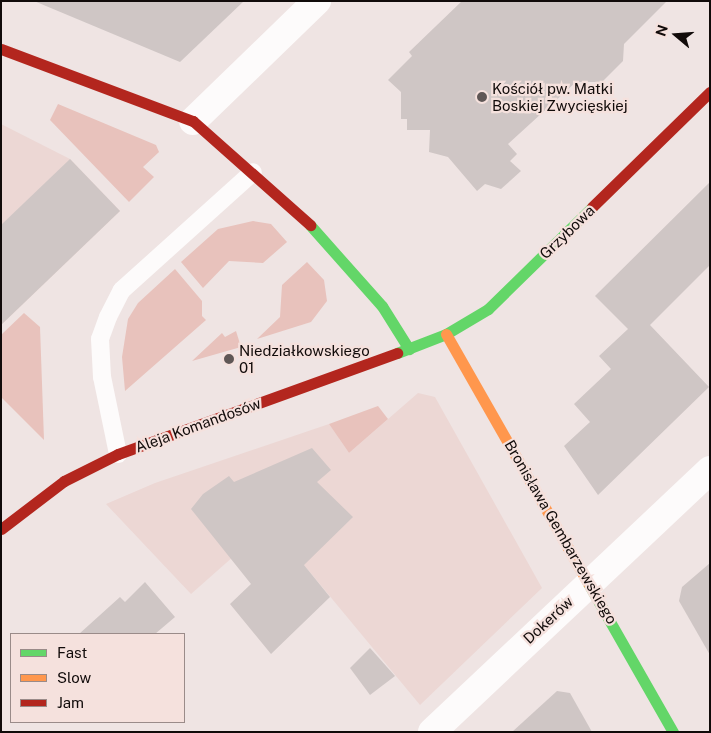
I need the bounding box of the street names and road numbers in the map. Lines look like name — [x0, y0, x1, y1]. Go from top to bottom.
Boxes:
street label: Grzybowa — [536, 201, 598, 263]
street label: Aleja Komandosów — [133, 394, 263, 456]
street label: Bronisława Gembarzewskiego — [501, 437, 621, 627]
street label: Dokerów — [519, 593, 577, 647]

